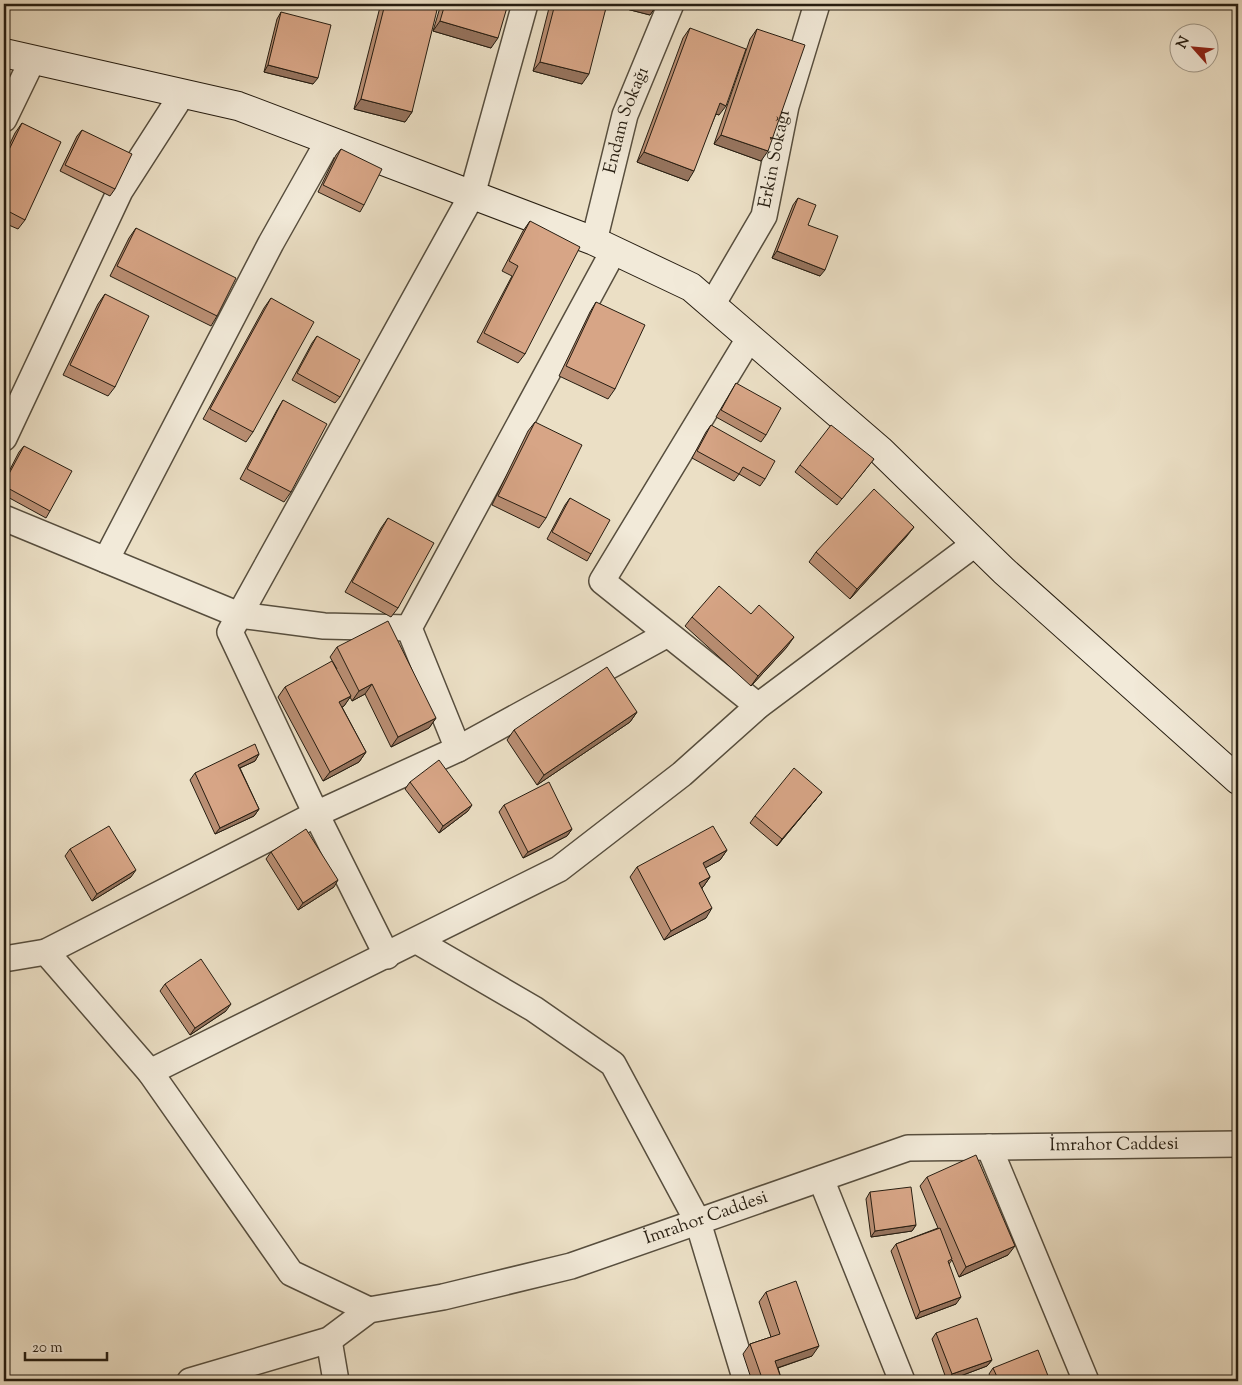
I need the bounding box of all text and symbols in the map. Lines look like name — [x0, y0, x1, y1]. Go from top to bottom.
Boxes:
north arrow — [1170, 22, 1220, 72]
text: N — [1173, 33, 1196, 53]
street label: Endam Sokağı — [598, 63, 656, 177]
street label: Erkin Sokağı — [753, 108, 798, 210]
street label: İmrahor Caddesi — [1049, 1132, 1179, 1159]
street label: İmrahor Caddesi — [641, 1185, 772, 1252]
scale bar — [25, 1330, 108, 1362]
text: 20 m — [32, 1338, 63, 1359]

